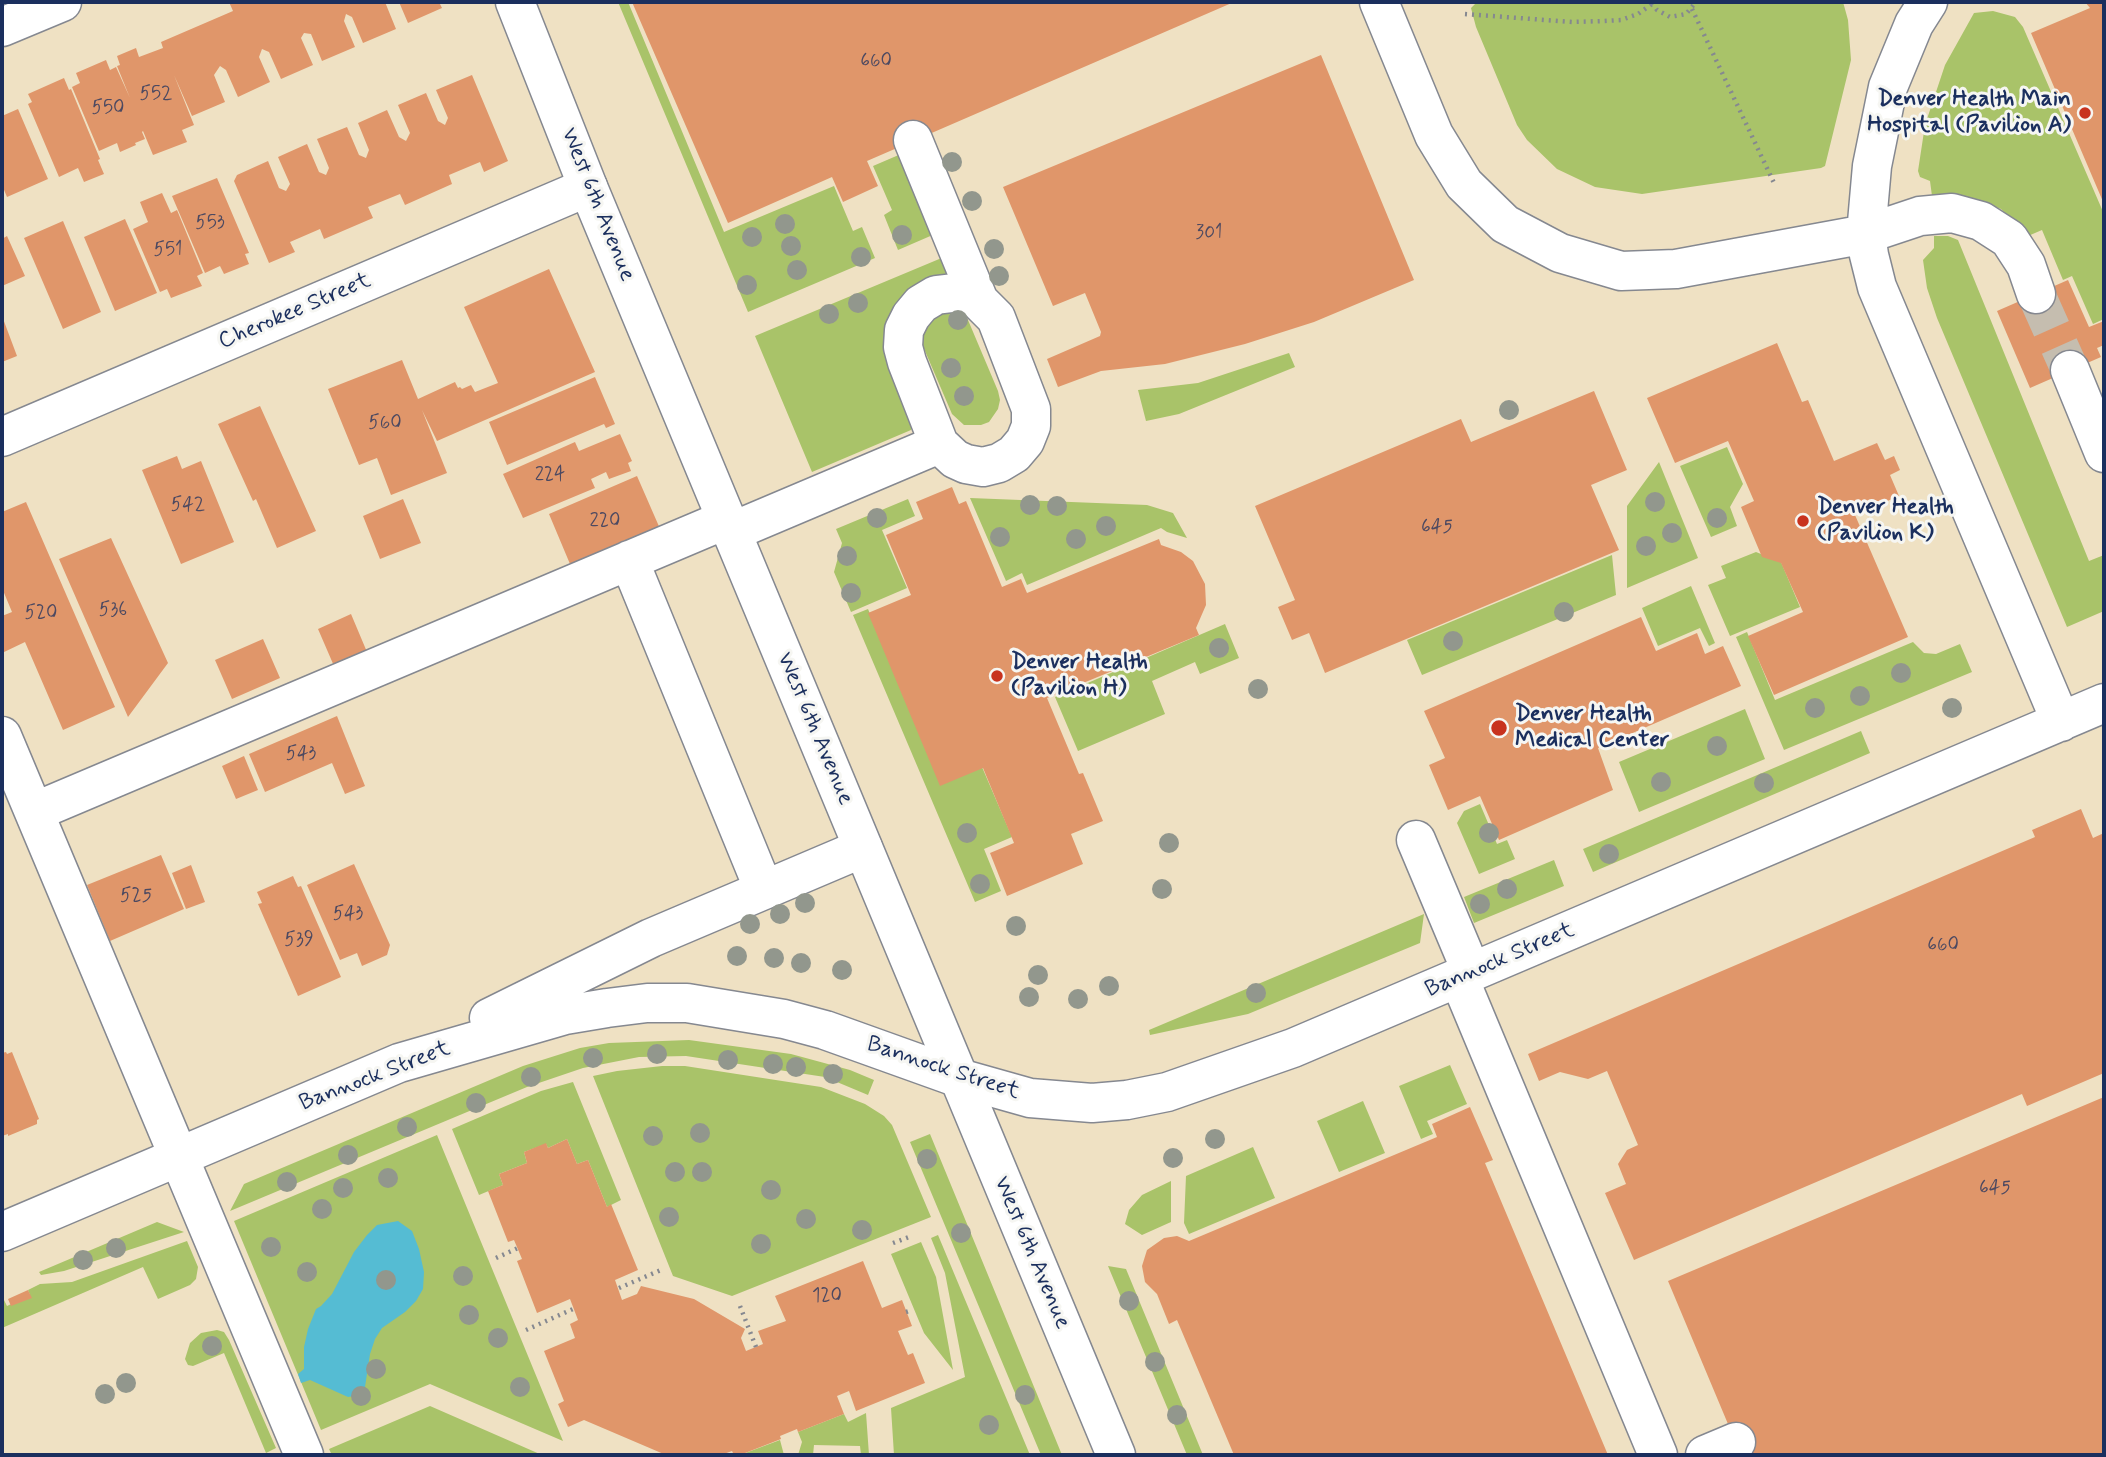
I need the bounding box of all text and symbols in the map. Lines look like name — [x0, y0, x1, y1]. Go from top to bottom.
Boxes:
house number: 660 — [860, 51, 892, 73]
house number: 552 — [140, 84, 172, 106]
place label: Denver Health Main Hospital (Pavilion A) — [1867, 86, 2071, 140]
house number: 550 — [92, 98, 124, 120]
marker: Denver Health Main Hospital (Pavilion A) — [2077, 105, 2093, 121]
street label: West 6th Avenue — [554, 124, 640, 286]
house number: 553 — [195, 213, 225, 235]
house number: 301 — [1196, 223, 1222, 245]
house number: 551 — [154, 240, 182, 262]
street label: Cherokee Street — [215, 268, 375, 356]
house number: 560 — [368, 413, 402, 435]
house number: 224 — [535, 465, 565, 487]
place label: Denver Health (Pavilion K) — [1817, 494, 1954, 548]
house number: 542 — [171, 495, 205, 517]
house number: 220 — [590, 511, 620, 533]
marker: Denver Health (Pavilion K) — [1795, 513, 1811, 529]
house number: 645 — [1421, 517, 1453, 539]
house number: 536 — [99, 600, 127, 622]
house number: 520 — [25, 603, 57, 625]
street label: West 6th Avenue — [769, 649, 859, 809]
place label: Denver Health (Pavilion H) — [1011, 649, 1148, 703]
marker: Denver Health (Pavilion H) — [989, 668, 1005, 684]
place label: Denver Health Medical Center — [1515, 701, 1670, 755]
marker: Denver Health Medical Center — [1489, 718, 1509, 738]
house number: 543 — [286, 744, 316, 766]
house number: 525 — [120, 886, 152, 908]
house number: 543 — [333, 904, 363, 926]
street label: Bannock Street — [1421, 917, 1579, 1005]
house number: 539 — [284, 930, 314, 952]
house number: 660 — [1927, 935, 1959, 957]
street label: Bannock Street — [863, 1031, 1023, 1107]
street label: Bannock Street — [296, 1036, 454, 1118]
street label: West 6th Avenue — [986, 1173, 1076, 1333]
house number: 645 — [1979, 1178, 2011, 1200]
house number: 120 — [812, 1286, 842, 1308]

